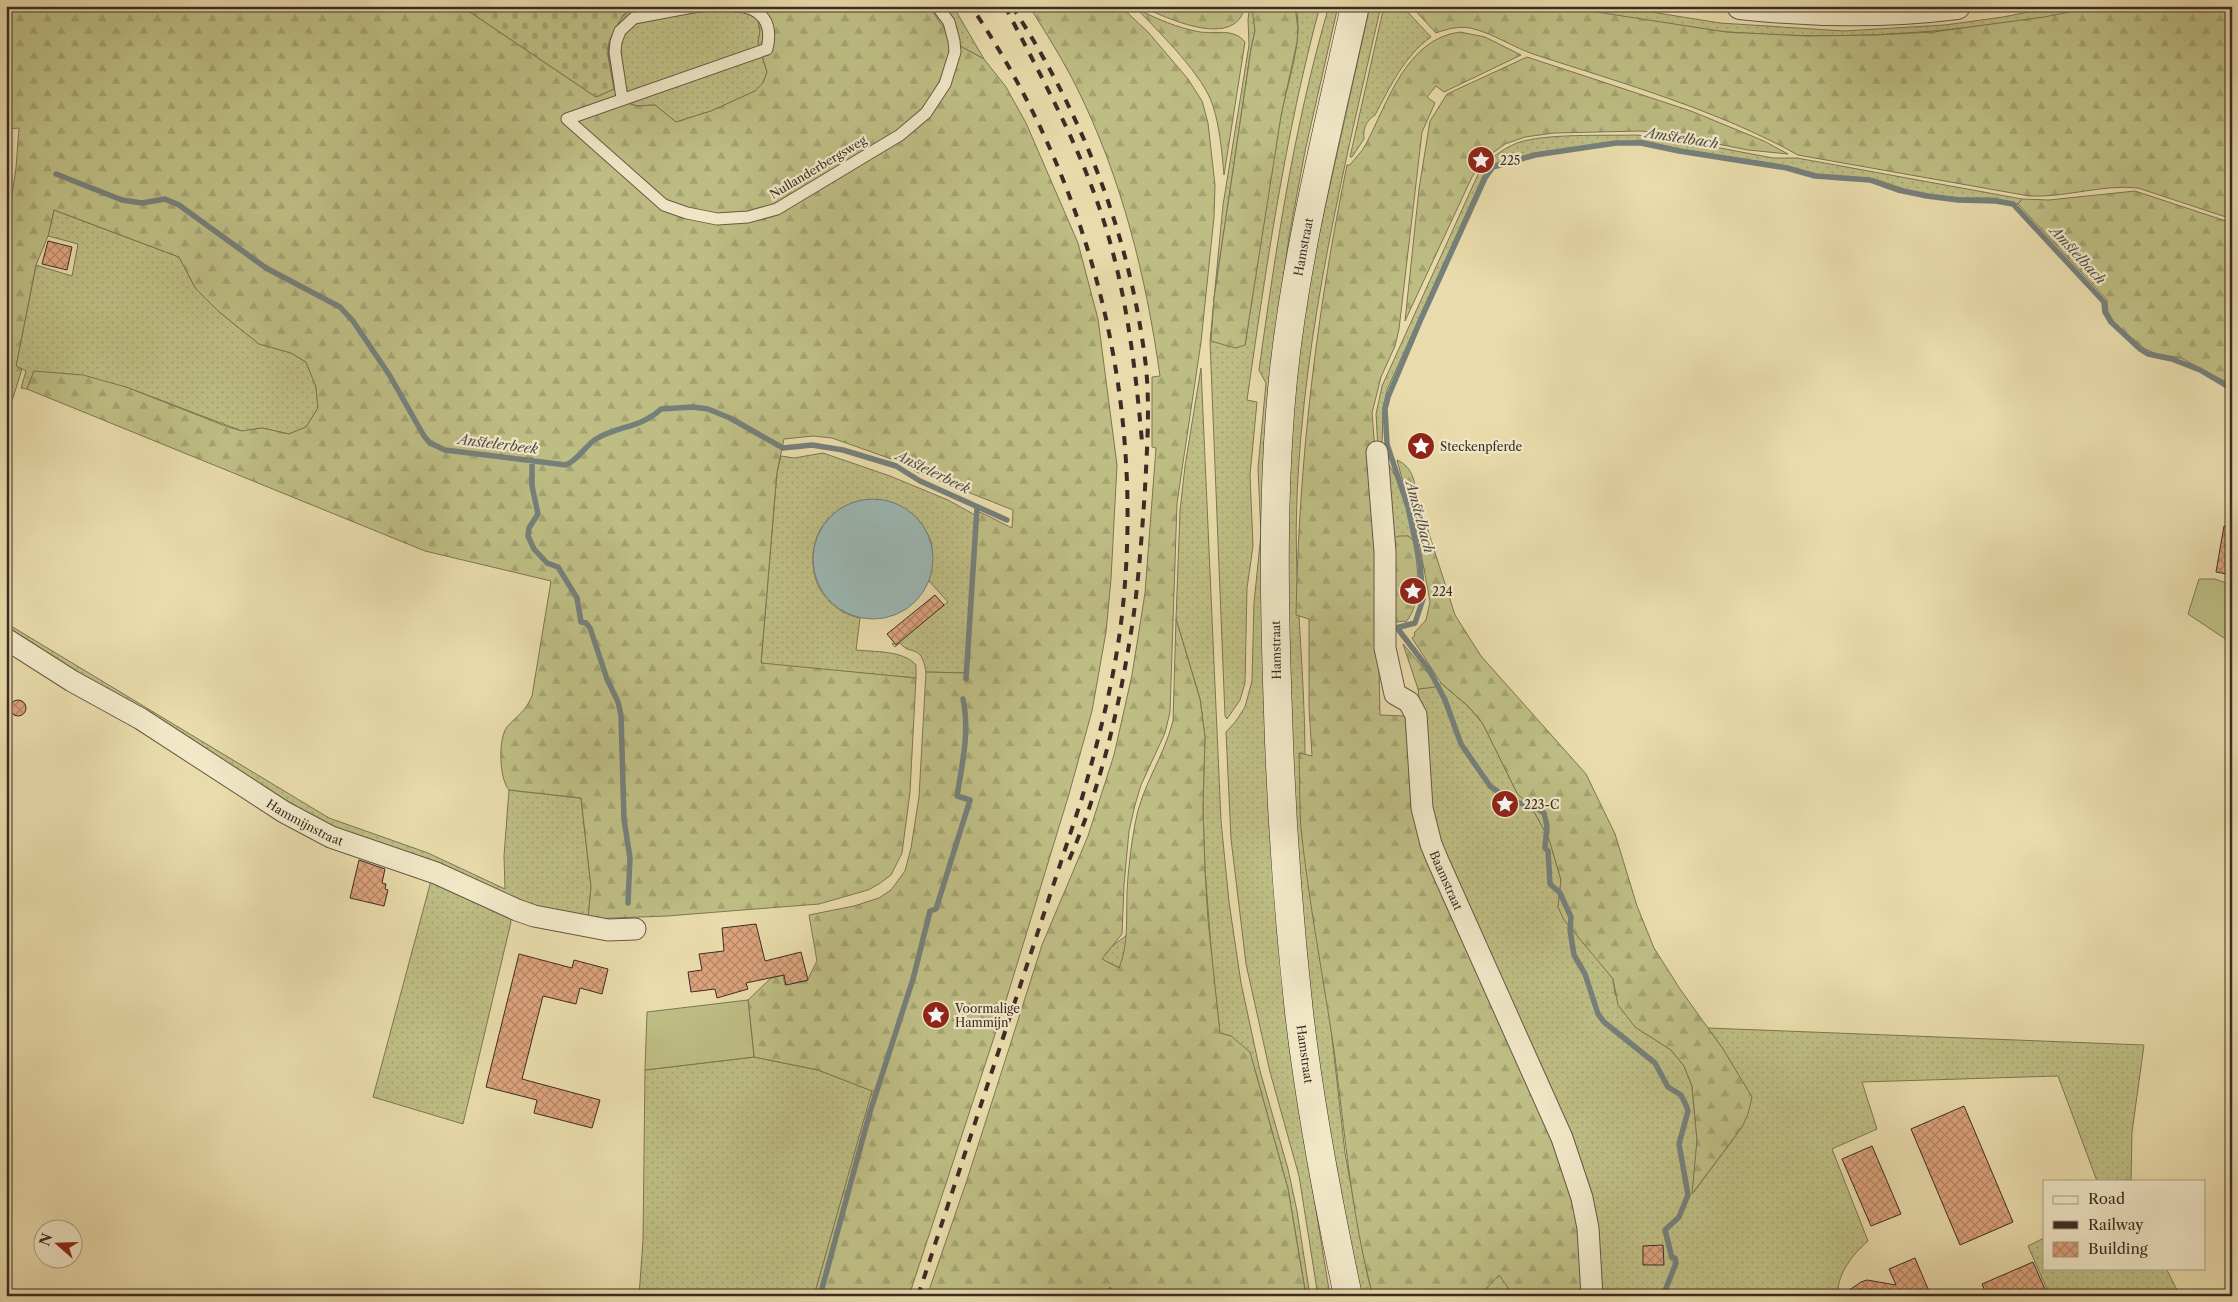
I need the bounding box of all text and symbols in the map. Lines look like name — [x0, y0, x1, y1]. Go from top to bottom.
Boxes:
water label: Amstelbach — [1642, 123, 1720, 153]
street label: Nullanderbergsweg — [767, 132, 870, 202]
place icon: 225 — [1466, 145, 1496, 175]
place label: 225 — [1500, 153, 1520, 168]
street label: Hamstraat — [1290, 216, 1316, 277]
water label: Amstelbach — [2045, 220, 2110, 288]
water label: Anstelerbeek — [455, 430, 540, 458]
place icon: Steckenpferde — [1406, 431, 1436, 461]
place label: Steckenpferde — [1440, 439, 1523, 454]
water label: Anstelerbeek — [891, 445, 974, 498]
water label: Amstelbach — [1401, 477, 1438, 555]
place icon: 224 — [1398, 576, 1428, 606]
place label: 224 — [1432, 584, 1453, 599]
street label: Hamstraat — [1268, 620, 1284, 680]
place icon: 223-C — [1490, 789, 1520, 819]
street label: Hammijnstraat — [264, 795, 346, 848]
place label: 223-C — [1524, 797, 1559, 812]
street label: Baamstraat — [1427, 848, 1467, 913]
place icon: Voormalige Hammijn — [921, 1000, 951, 1030]
place label: Voormalige Hammijn — [954, 1001, 1020, 1030]
street label: Hamstraat — [1293, 1024, 1317, 1085]
legend — [2043, 1180, 2206, 1270]
text: Road — [2088, 1189, 2125, 1208]
text: Railway — [2088, 1215, 2144, 1234]
north arrow — [32, 1220, 82, 1270]
text: N — [35, 1231, 56, 1248]
text: Building — [2088, 1239, 2148, 1258]

